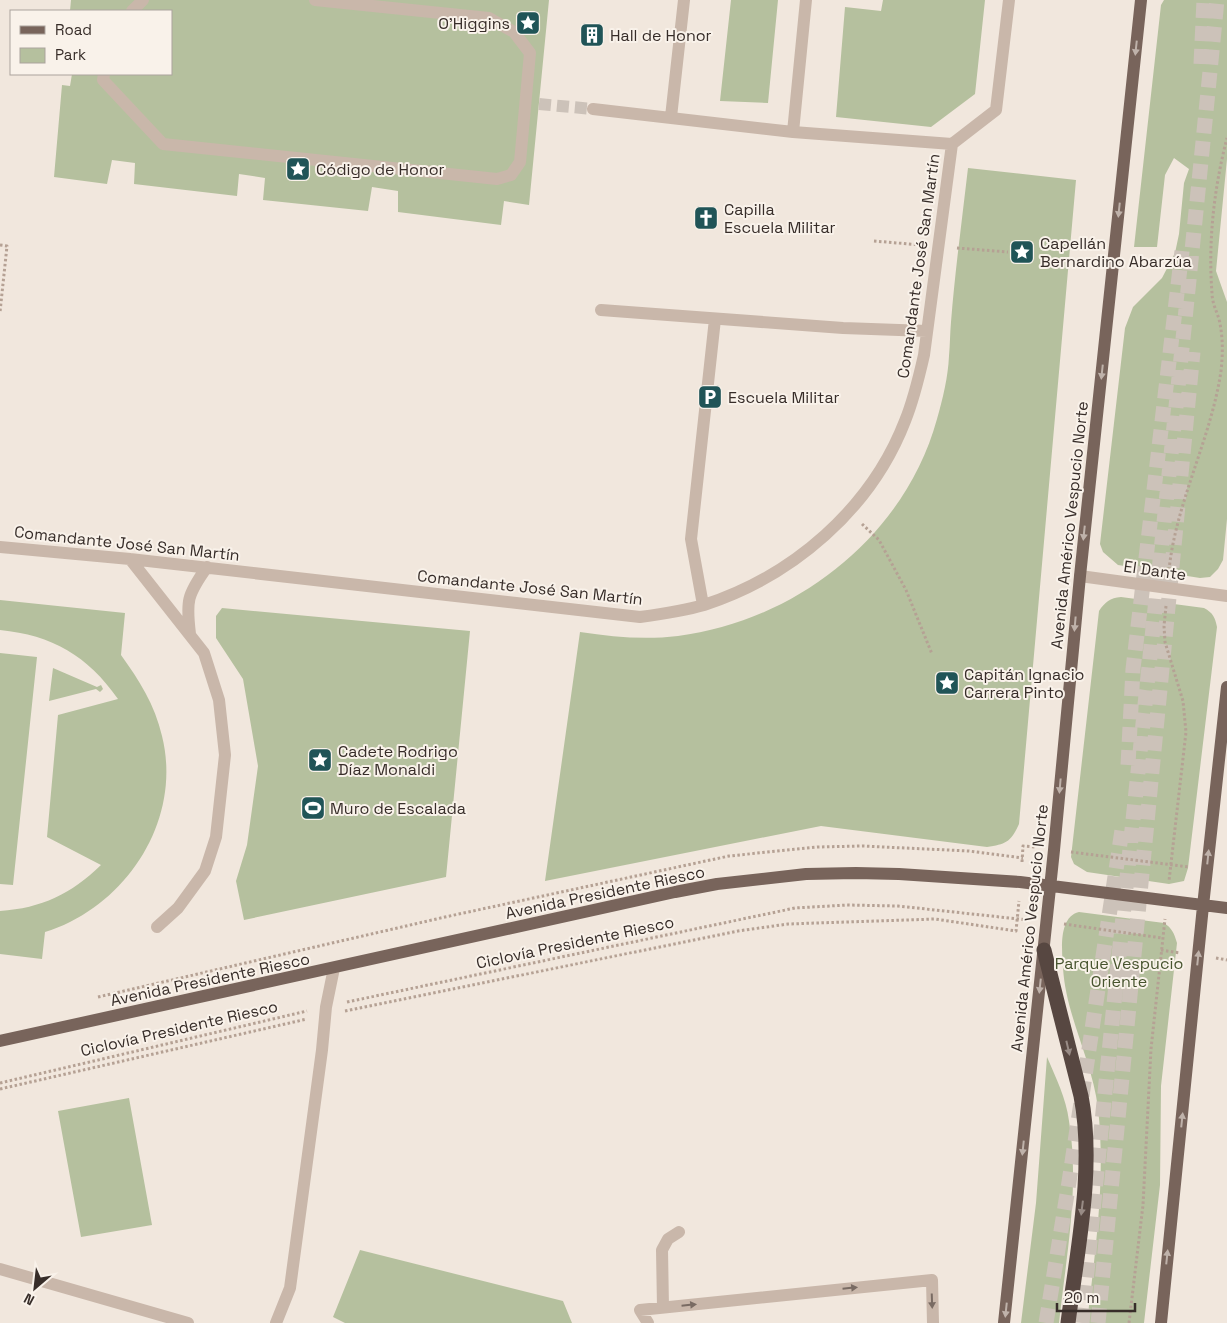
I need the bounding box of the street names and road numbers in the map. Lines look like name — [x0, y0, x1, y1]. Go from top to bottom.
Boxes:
street label: Comandante José San Martín — [892, 152, 945, 380]
street label: Avenida Américo Vespucio Norte — [1046, 400, 1093, 650]
street label: Comandante José San Martín — [13, 521, 241, 566]
street label: El Dante — [1122, 556, 1188, 585]
street label: Comandante José San Martín — [416, 565, 644, 610]
street label: Avenida Américo Vespucio Norte — [1006, 803, 1053, 1053]
street label: Avenida Presidente Riesco — [503, 861, 707, 924]
street label: Ciclovía Presidente Riesco — [474, 911, 676, 974]
street label: Avenida Presidente Riesco — [108, 948, 312, 1011]
street label: Ciclovía Presidente Riesco — [78, 996, 280, 1061]

